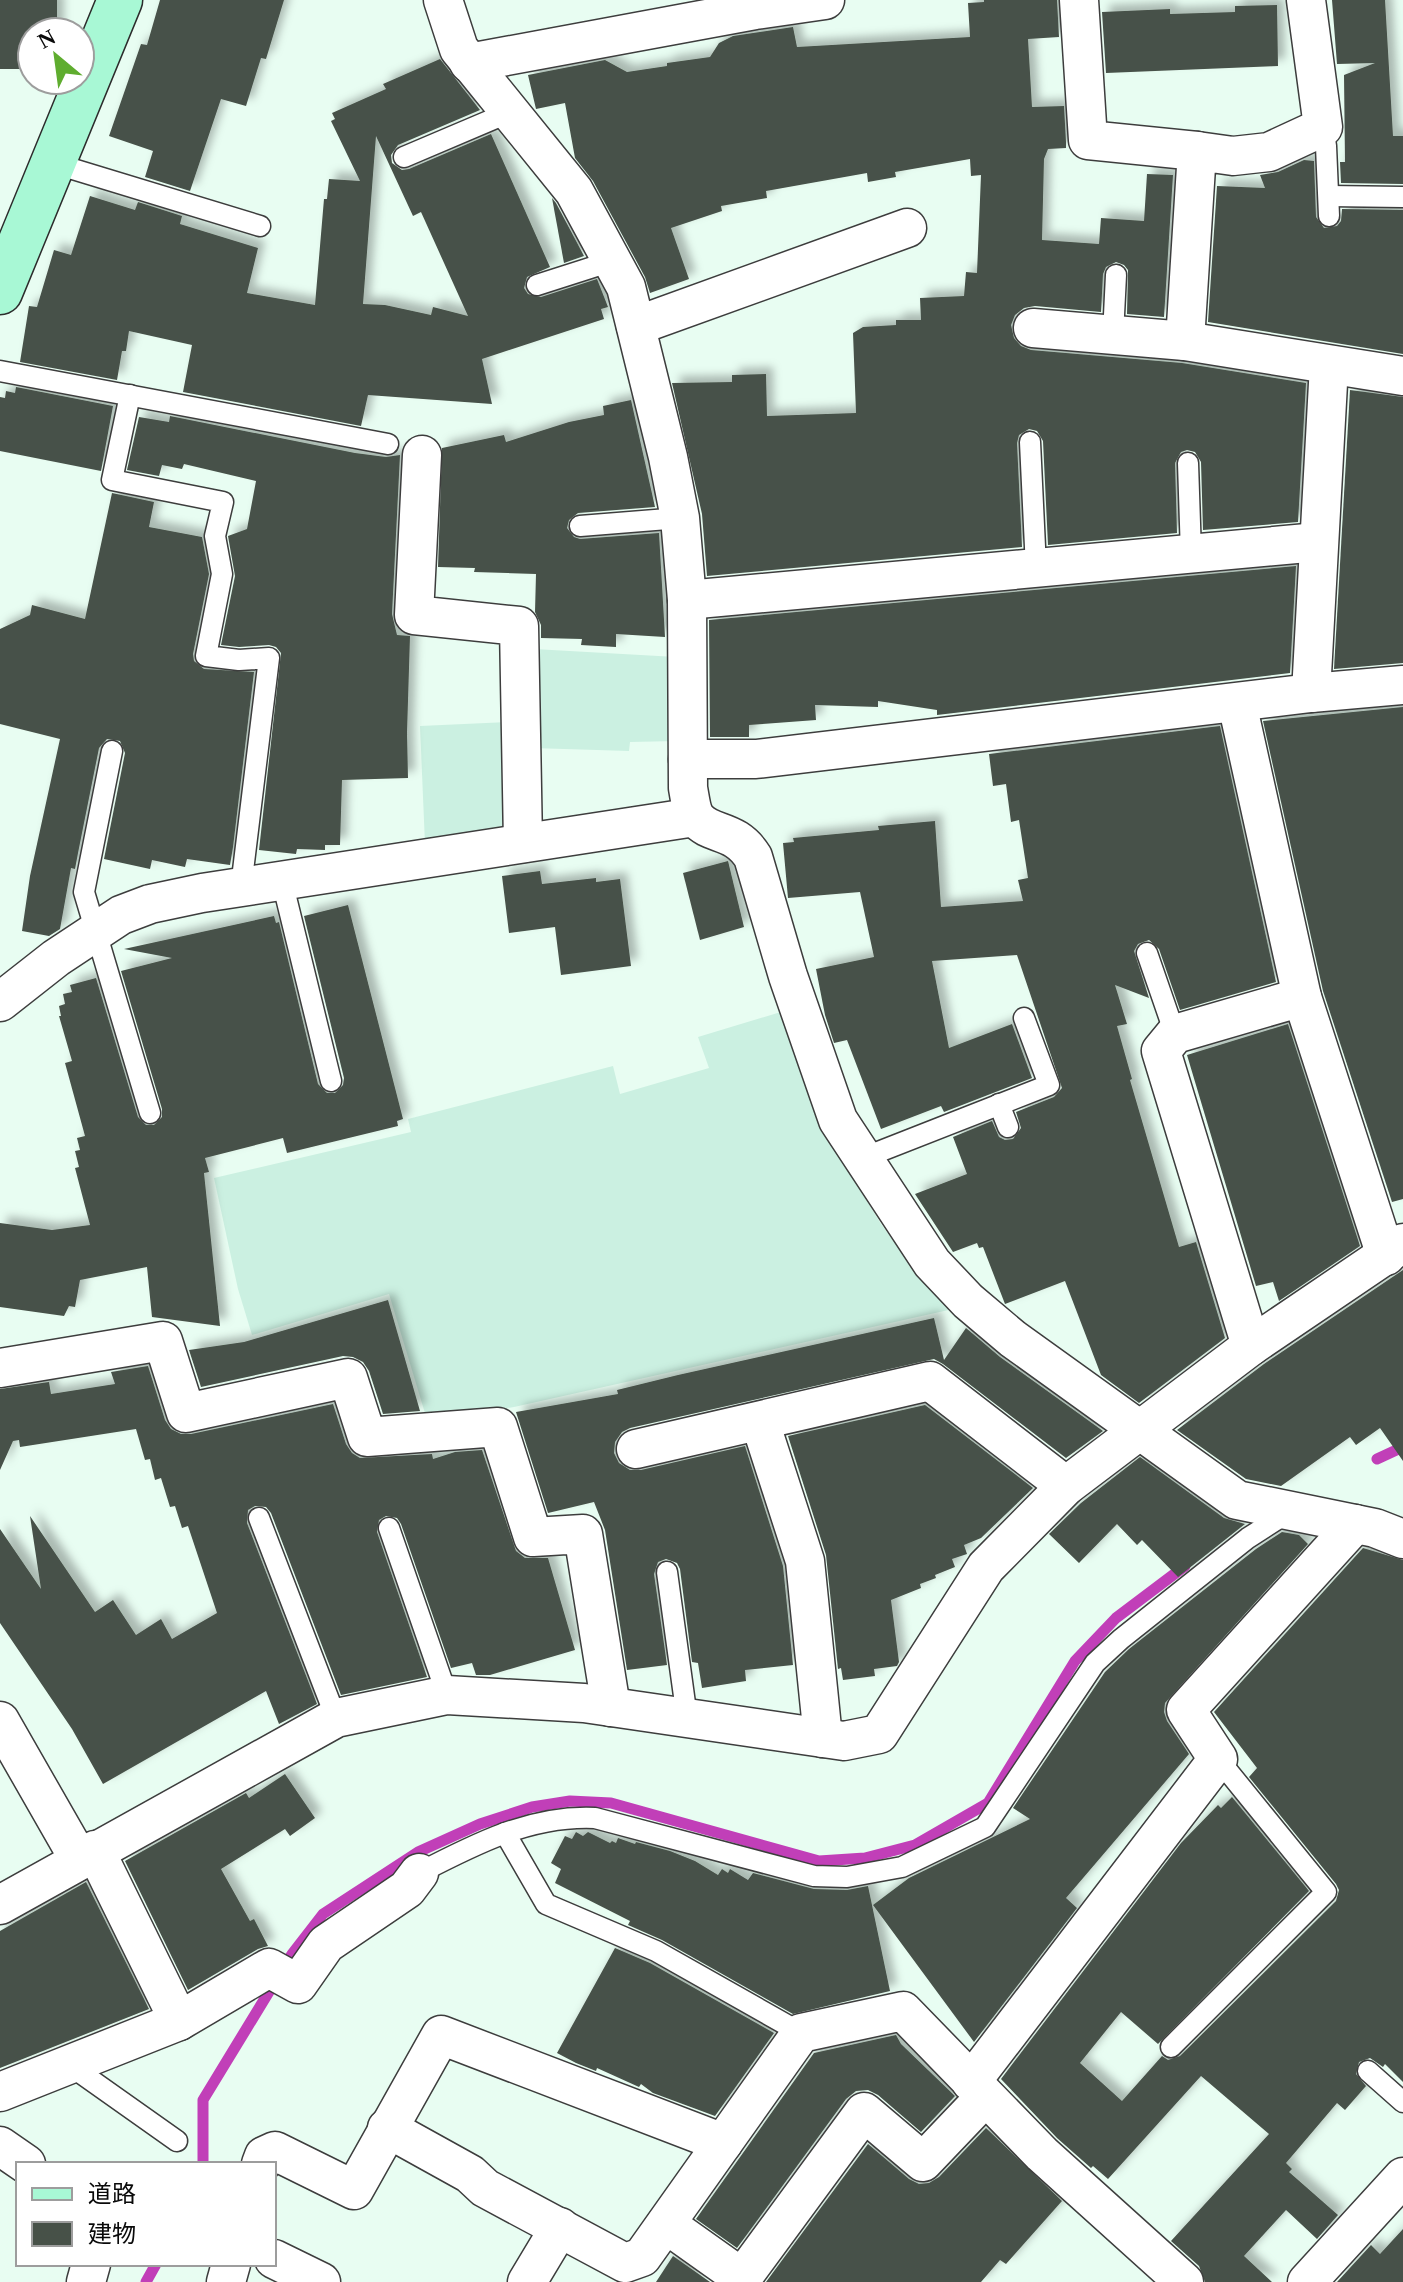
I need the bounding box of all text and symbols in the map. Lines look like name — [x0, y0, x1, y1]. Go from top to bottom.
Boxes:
north arrow — [16, 16, 96, 96]
text: N — [34, 24, 60, 54]
legend — [16, 2162, 276, 2266]
text: 道路 — [88, 2181, 136, 2207]
text: 建物 — [88, 2221, 136, 2247]

